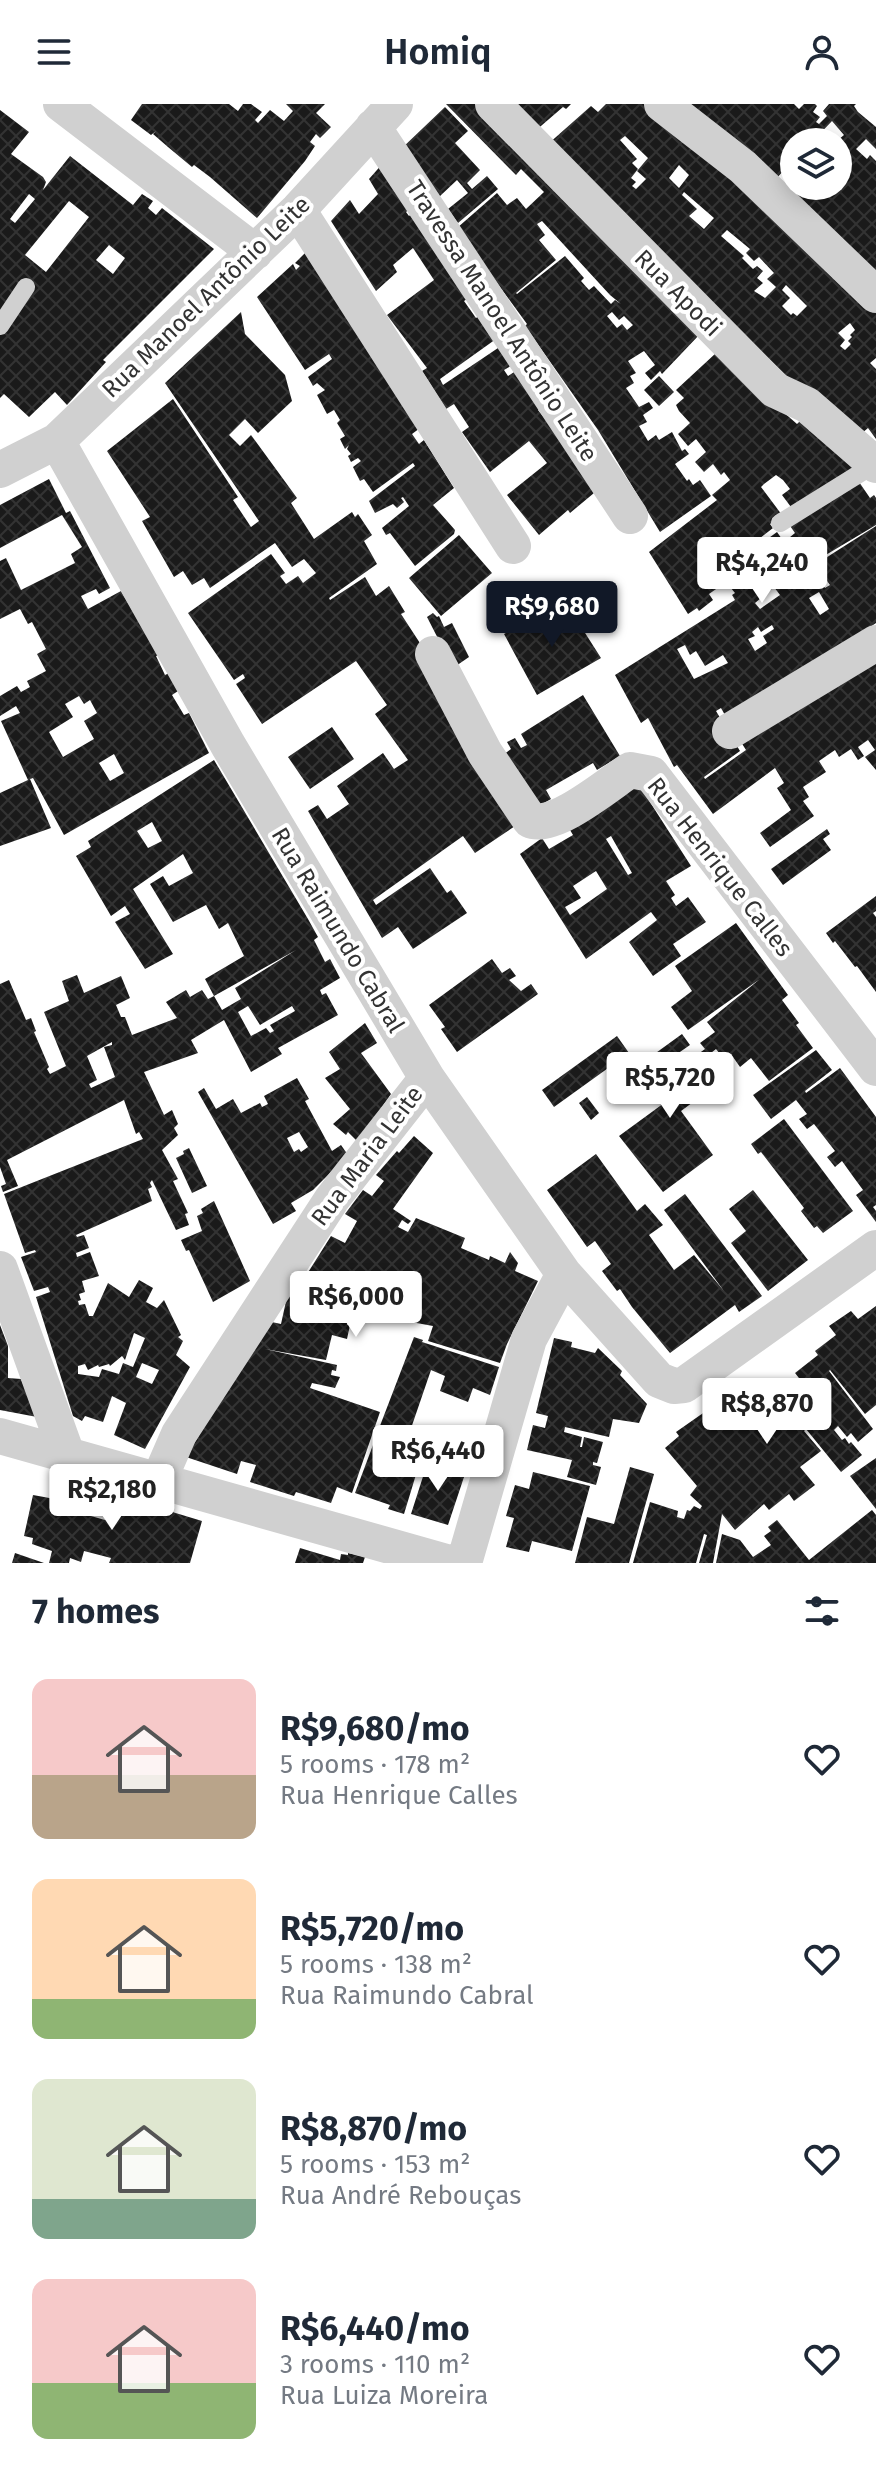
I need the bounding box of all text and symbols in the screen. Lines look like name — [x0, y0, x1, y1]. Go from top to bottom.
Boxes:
icon: menu — [32, 30, 76, 74]
text: Homiq — [384, 30, 492, 74]
icon: person — [800, 30, 844, 74]
map controls — [780, 128, 852, 200]
button: layers — [780, 128, 852, 200]
street label: Travessa Manoel Antônio Leite — [401, 175, 603, 467]
street label: Rua Manoel Antônio Leite — [96, 190, 316, 404]
street label: Rua Apodi — [629, 244, 727, 342]
pin: R$4,240 — [688, 537, 836, 605]
text: R$4,240 — [715, 547, 809, 578]
pin: R$9,680 — [478, 581, 626, 649]
text: R$9,680 — [504, 591, 600, 622]
street label: Rua Henrique Calles — [641, 772, 799, 962]
street label: Rua Raimundo Cabral — [266, 822, 410, 1038]
pin: R$5,720 — [596, 1052, 744, 1120]
text: R$5,720 — [625, 1062, 715, 1093]
street label: Rua Maria Leite — [305, 1081, 429, 1231]
pin: R$6,000 — [282, 1271, 430, 1339]
text: R$6,000 — [308, 1281, 404, 1312]
pin: R$8,870 — [693, 1378, 841, 1446]
text: R$8,870 — [720, 1388, 814, 1419]
pin: R$6,440 — [364, 1425, 512, 1493]
text: R$6,440 — [390, 1435, 486, 1466]
pin: R$2,180 — [38, 1464, 186, 1532]
text: R$2,180 — [67, 1474, 157, 1505]
icon: filters — [800, 1589, 844, 1633]
text: 7 homes — [32, 1591, 159, 1632]
text: R$9,680/mo — [280, 1708, 470, 1749]
icon: home — [96, 1711, 192, 1807]
icon: heart — [800, 1737, 844, 1781]
text: 5 rooms · 178 m² — [280, 1749, 470, 1780]
text: Rua Henrique Calles — [280, 1780, 518, 1811]
text: R$5,720/mo — [280, 1908, 464, 1949]
icon: home — [96, 1911, 192, 2007]
icon: heart — [800, 1937, 844, 1981]
text: 5 rooms · 138 m² — [280, 1949, 472, 1980]
text: Rua Raimundo Cabral — [280, 1980, 534, 2011]
text: R$8,870/mo — [280, 2108, 467, 2149]
icon: home — [96, 2111, 192, 2207]
icon: heart — [800, 2137, 844, 2181]
text: 5 rooms · 153 m² — [280, 2149, 471, 2180]
text: Rua André Rebouças — [280, 2180, 521, 2211]
text: R$6,440/mo — [280, 2308, 469, 2349]
icon: home — [96, 2311, 192, 2407]
icon: heart — [800, 2337, 844, 2381]
text: 3 rooms · 110 m² — [280, 2349, 470, 2380]
text: Rua Luiza Moreira — [280, 2380, 488, 2411]

